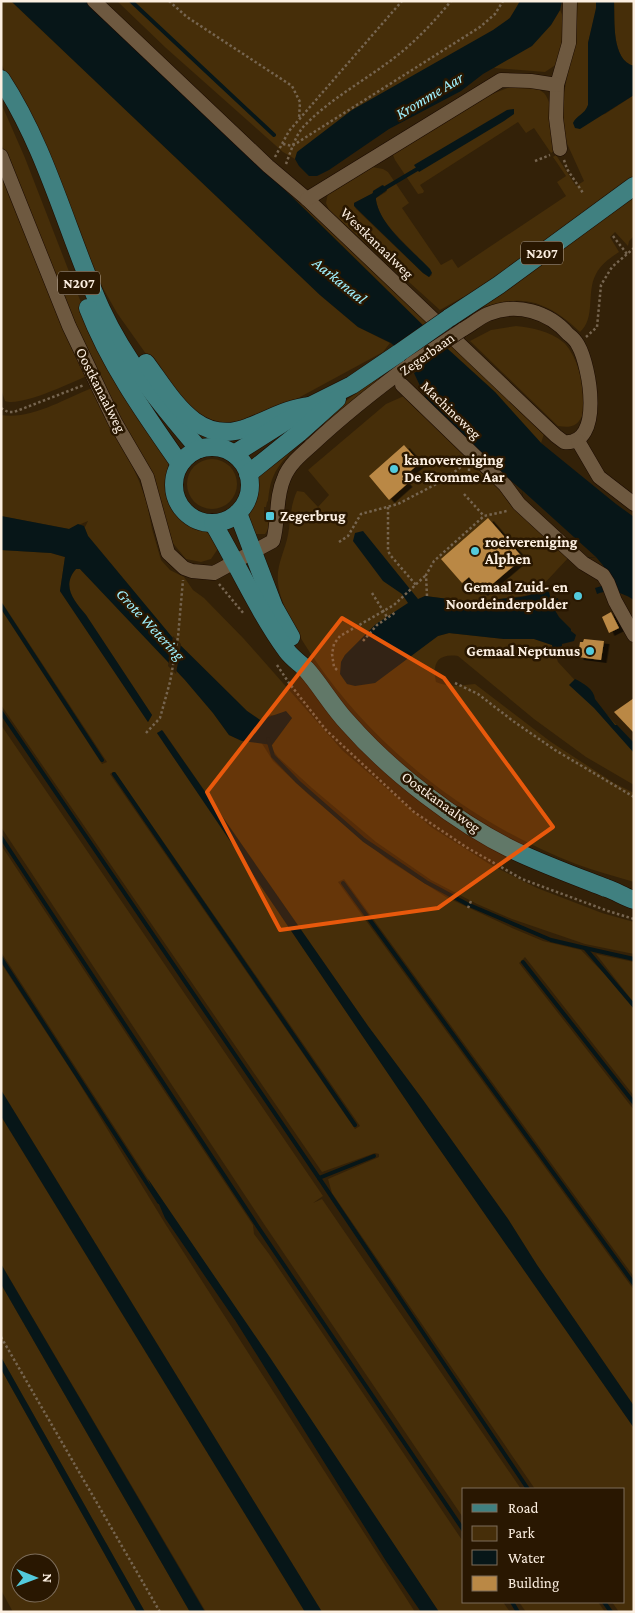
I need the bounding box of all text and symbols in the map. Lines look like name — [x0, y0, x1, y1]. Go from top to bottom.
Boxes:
water label: Kromme Aar — [392, 68, 466, 122]
street label: Westkanaalweg — [336, 204, 417, 283]
road number: N207 — [521, 242, 563, 264]
water label: Aarkanaal — [309, 253, 371, 308]
road number: N207 — [58, 272, 100, 294]
street label: Zegerbaan — [397, 329, 458, 379]
street label: Oostkanaalweg — [72, 345, 129, 436]
street label: Machineweg — [417, 378, 484, 443]
place label: kanovereniging De Kromme Aar — [404, 452, 505, 485]
marker: kanovereniging De Kromme Aar — [388, 463, 400, 475]
place label: Zegerbrug — [280, 508, 346, 524]
marker: Zegerbrug — [264, 510, 276, 522]
place label: roeivereniging Alphen — [484, 534, 578, 567]
marker: roeivereniging Alphen — [469, 545, 481, 557]
place label: Gemaal Zuid- en Noordeinderpolder — [446, 579, 568, 612]
water label: Grote Wetering — [112, 585, 189, 665]
marker: Gemaal Zuid- en Noordeinderpolder — [572, 590, 584, 602]
place label: Gemaal Neptunus — [466, 643, 580, 659]
marker: Gemaal Neptunus — [584, 645, 596, 657]
street label: Oostkanaalweg — [398, 768, 483, 837]
legend — [462, 1488, 625, 1603]
text: Road — [508, 1500, 539, 1516]
text: Park — [508, 1525, 535, 1541]
text: Water — [508, 1550, 545, 1566]
north arrow — [10, 1553, 60, 1603]
text: N — [40, 1573, 56, 1584]
text: Building — [508, 1575, 559, 1592]

